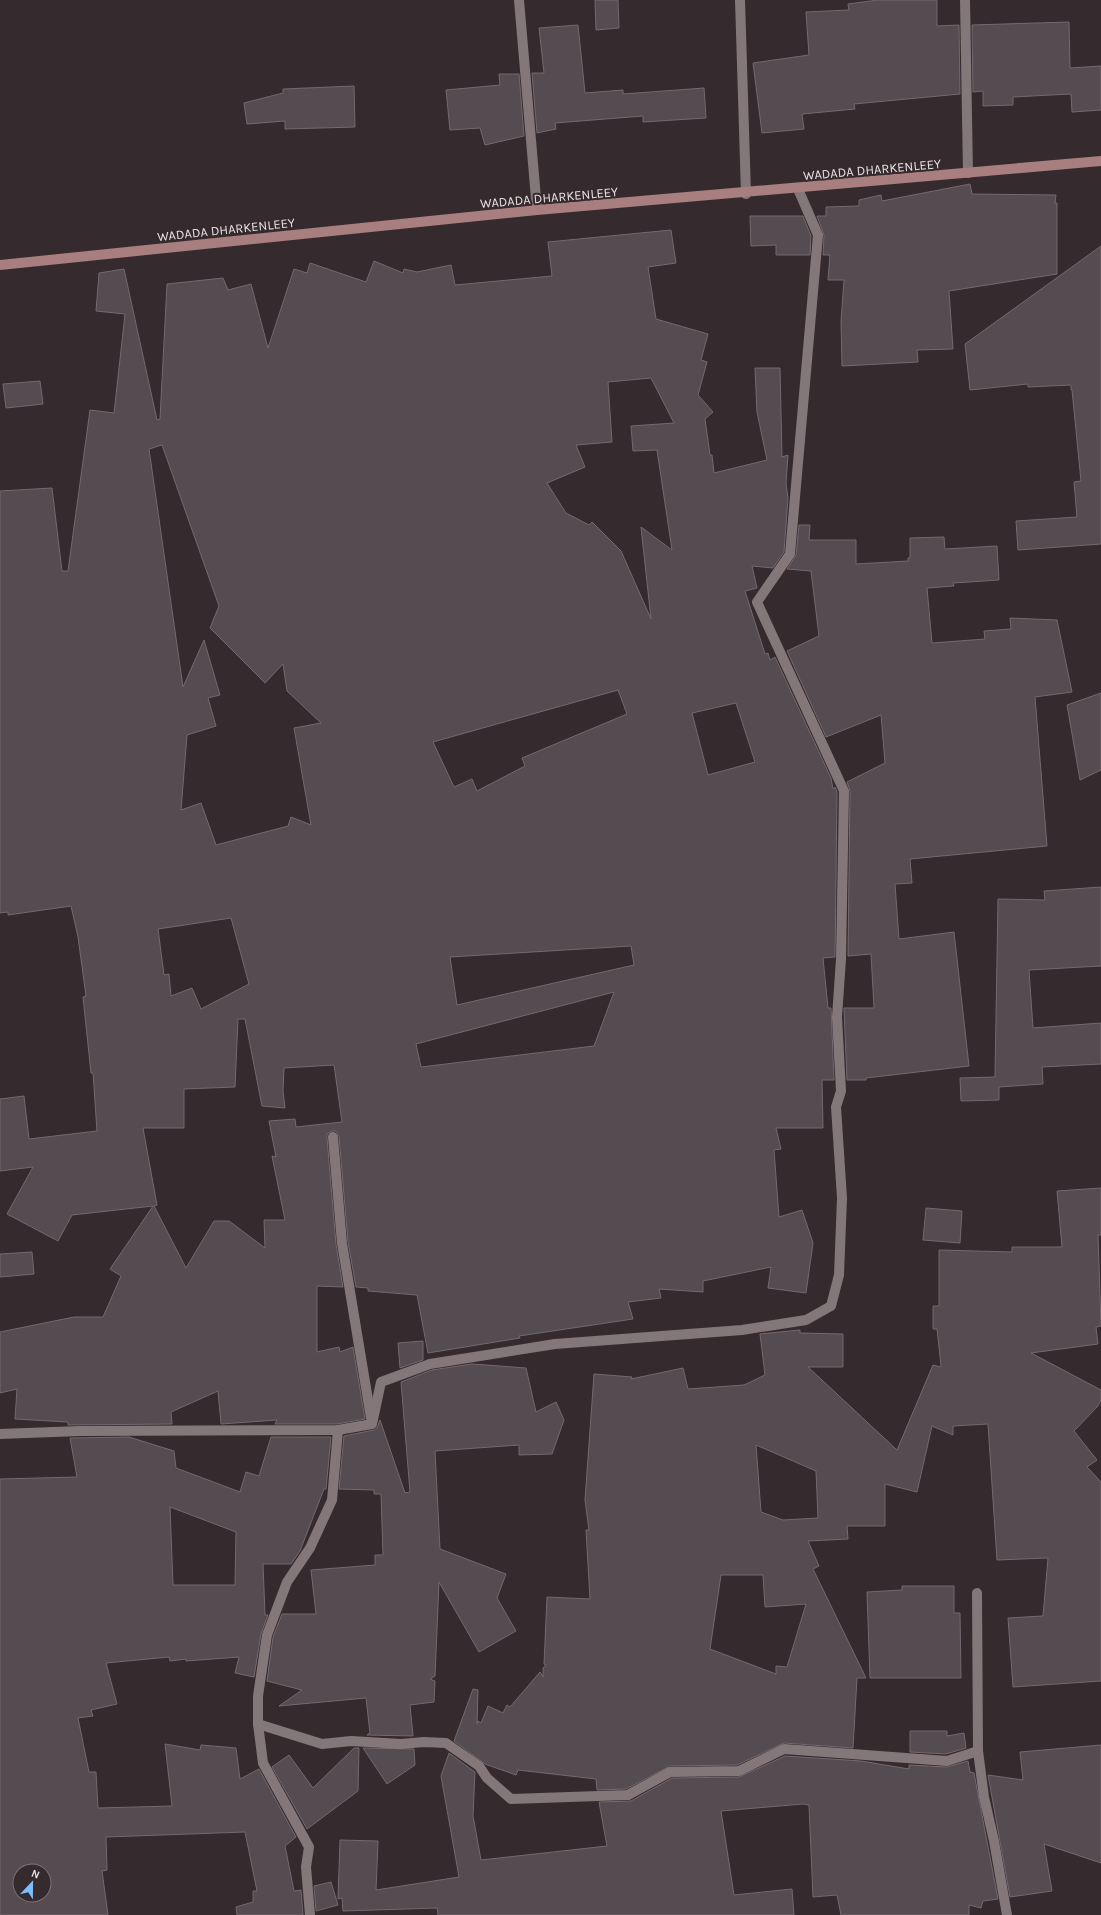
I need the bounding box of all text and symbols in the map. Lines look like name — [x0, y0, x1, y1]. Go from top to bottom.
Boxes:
street label: WADADA DHARKENLEEY — [802, 156, 942, 183]
street label: WADADA DHARKENLEEY — [479, 184, 619, 211]
street label: WADADA DHARKENLEEY — [156, 215, 296, 244]
north arrow — [12, 1863, 52, 1903]
text: N — [29, 1867, 42, 1882]

